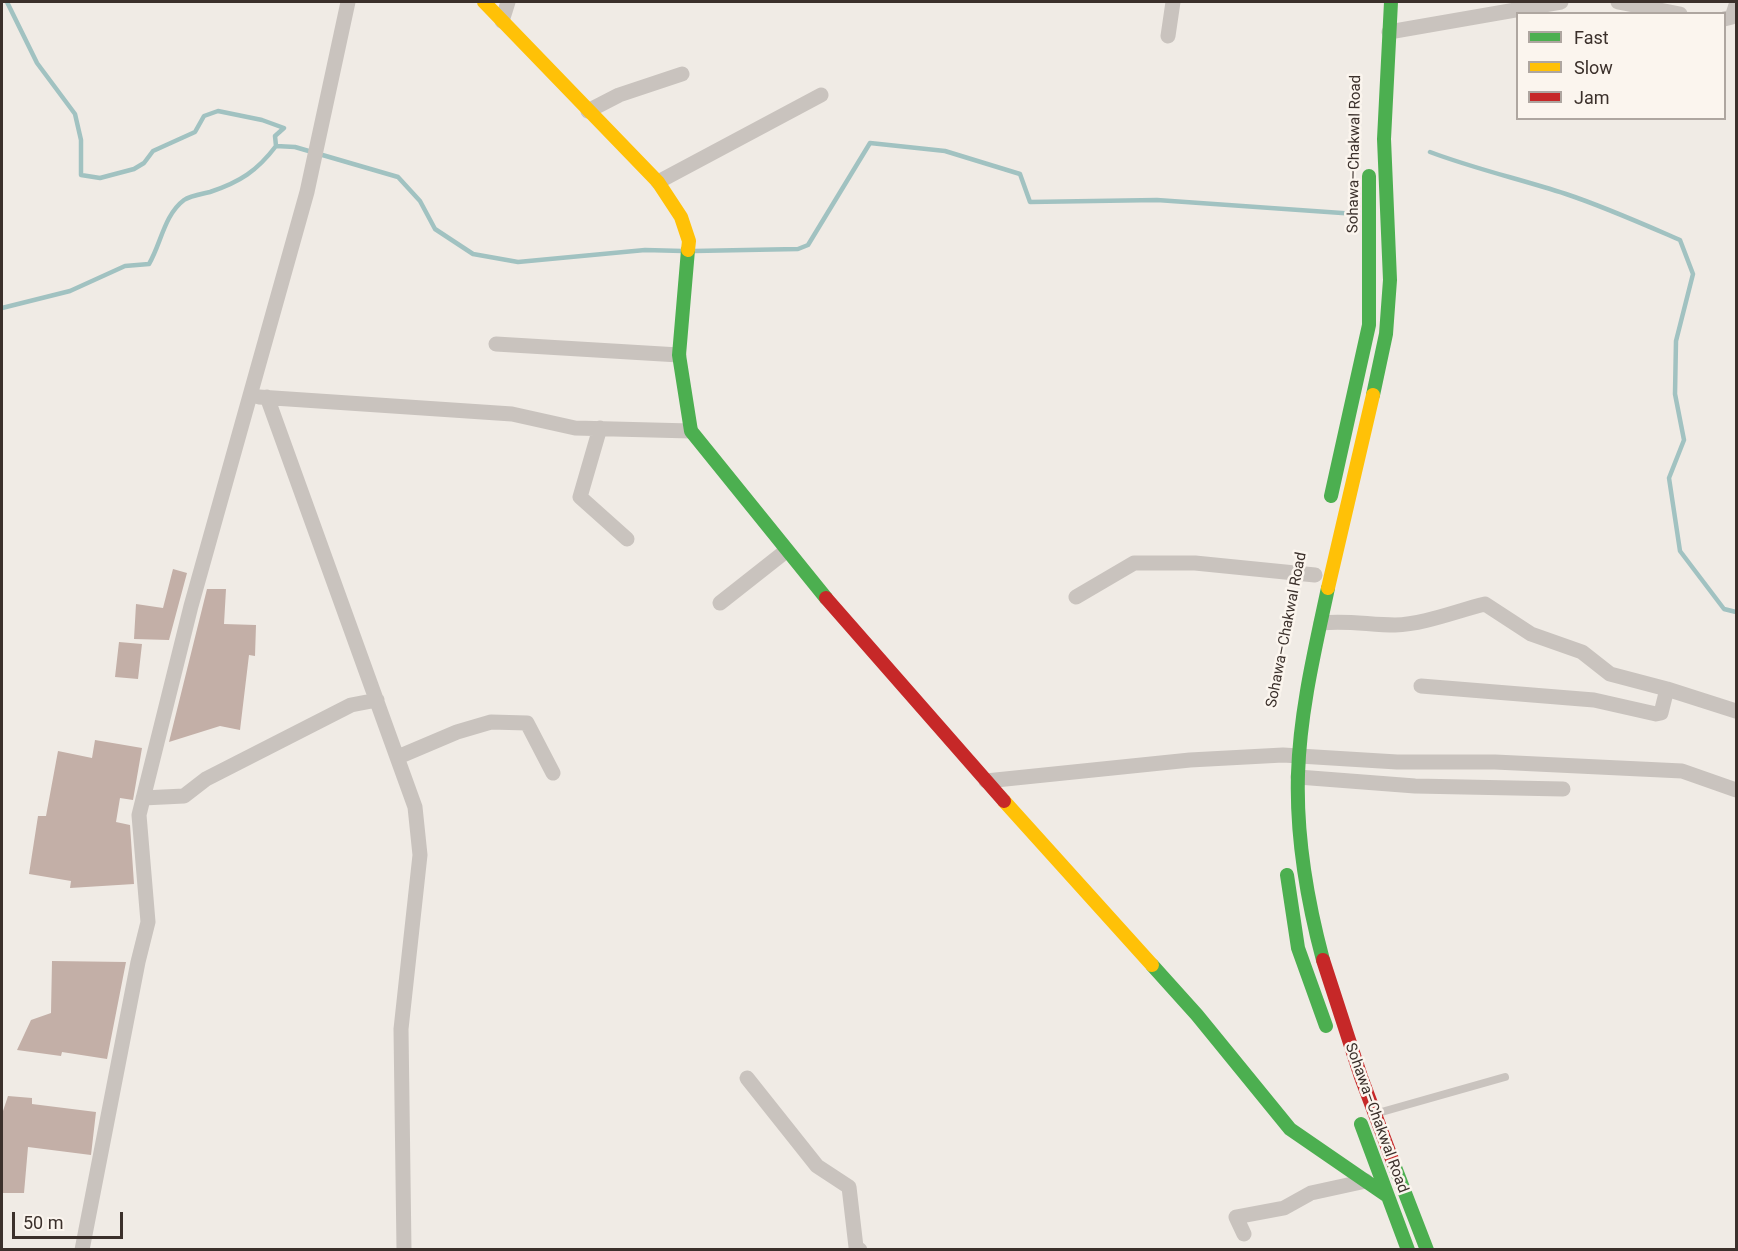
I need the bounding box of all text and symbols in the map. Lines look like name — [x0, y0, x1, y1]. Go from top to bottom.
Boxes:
legend — [1516, 12, 1726, 120]
text: Fast — [1574, 27, 1609, 48]
text: Slow — [1574, 57, 1613, 78]
street label: Sohawa–Chakwal Road — [1345, 75, 1365, 233]
text: Jam — [1574, 87, 1610, 108]
street label: Sohawa–Chakwal Road — [1263, 551, 1311, 709]
street label: Sohawa–Chakwal Road — [1340, 1041, 1412, 1195]
scale bar — [15, 1200, 126, 1238]
text: 50 m — [23, 1212, 63, 1233]

